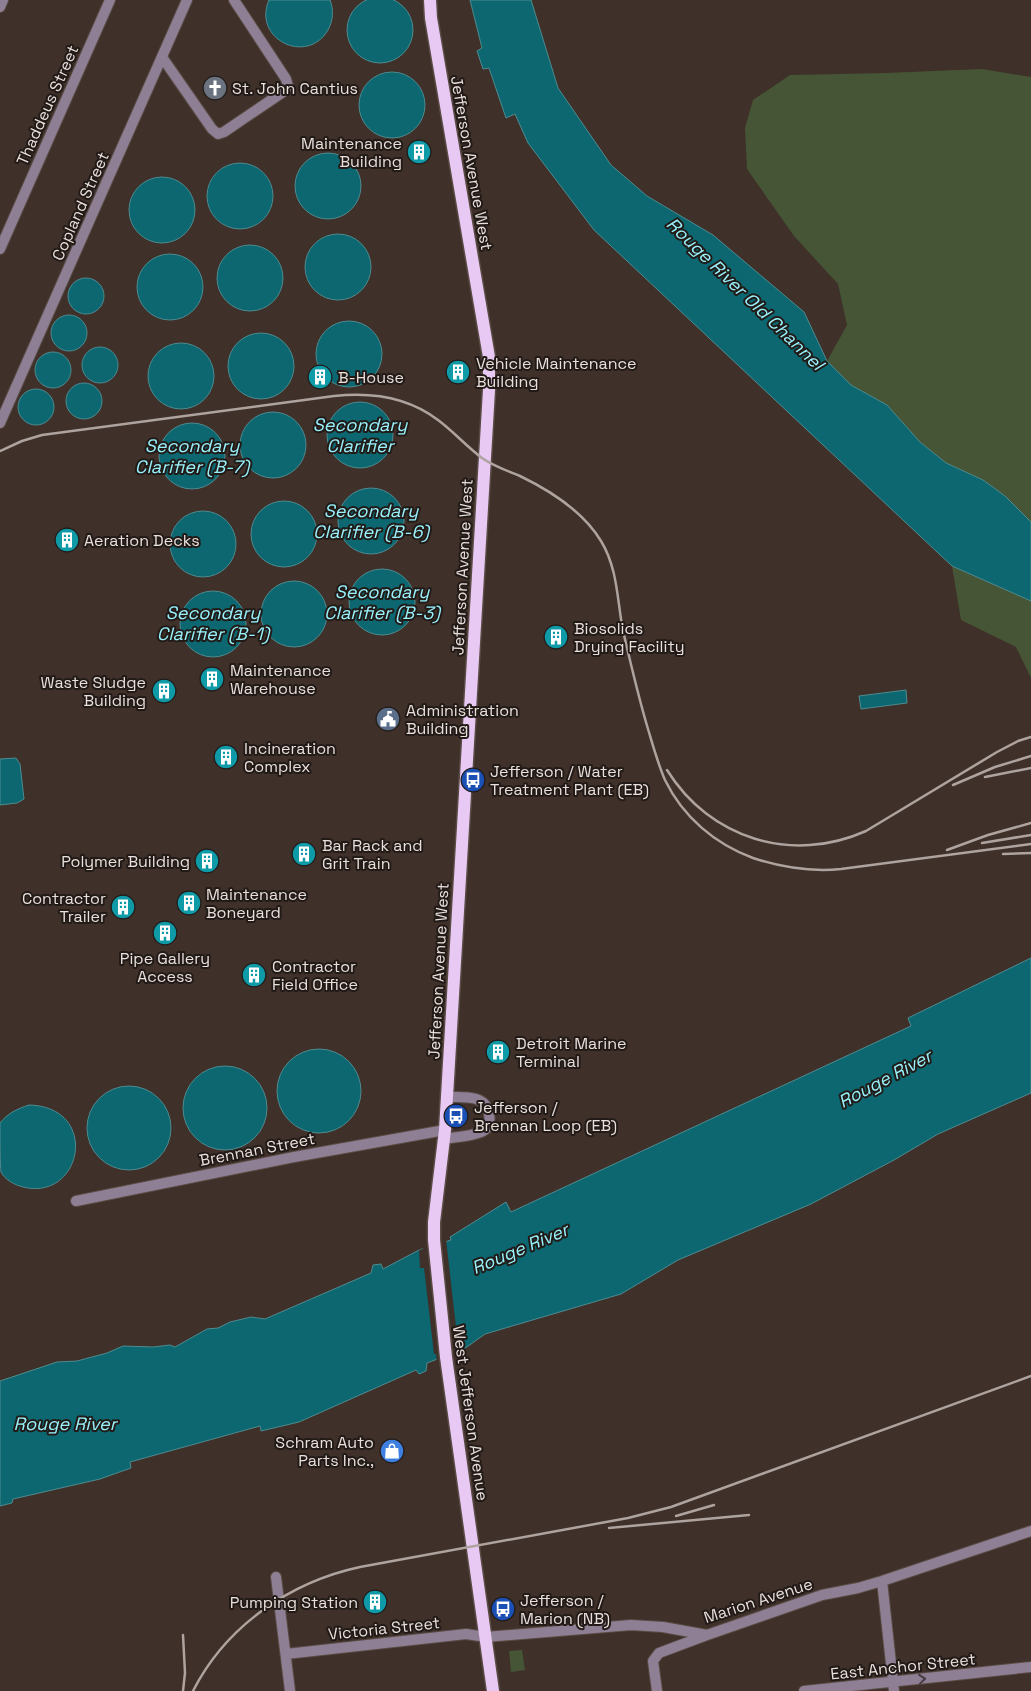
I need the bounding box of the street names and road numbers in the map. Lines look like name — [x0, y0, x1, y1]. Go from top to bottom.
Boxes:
street label: Thaddeus Street — [12, 42, 83, 169]
street label: Jefferson Avenue West — [446, 74, 497, 252]
street label: Copland Street — [47, 149, 114, 264]
street label: Jefferson Avenue West — [447, 478, 478, 656]
street label: Jefferson Avenue West — [423, 882, 454, 1060]
street label: Brennan Street — [197, 1128, 317, 1171]
street label: West Jefferson Avenue — [448, 1324, 493, 1502]
street label: Marion Avenue — [701, 1573, 815, 1628]
street label: Victoria Street — [327, 1612, 441, 1645]
street label: East Anchor Street — [829, 1648, 977, 1685]

